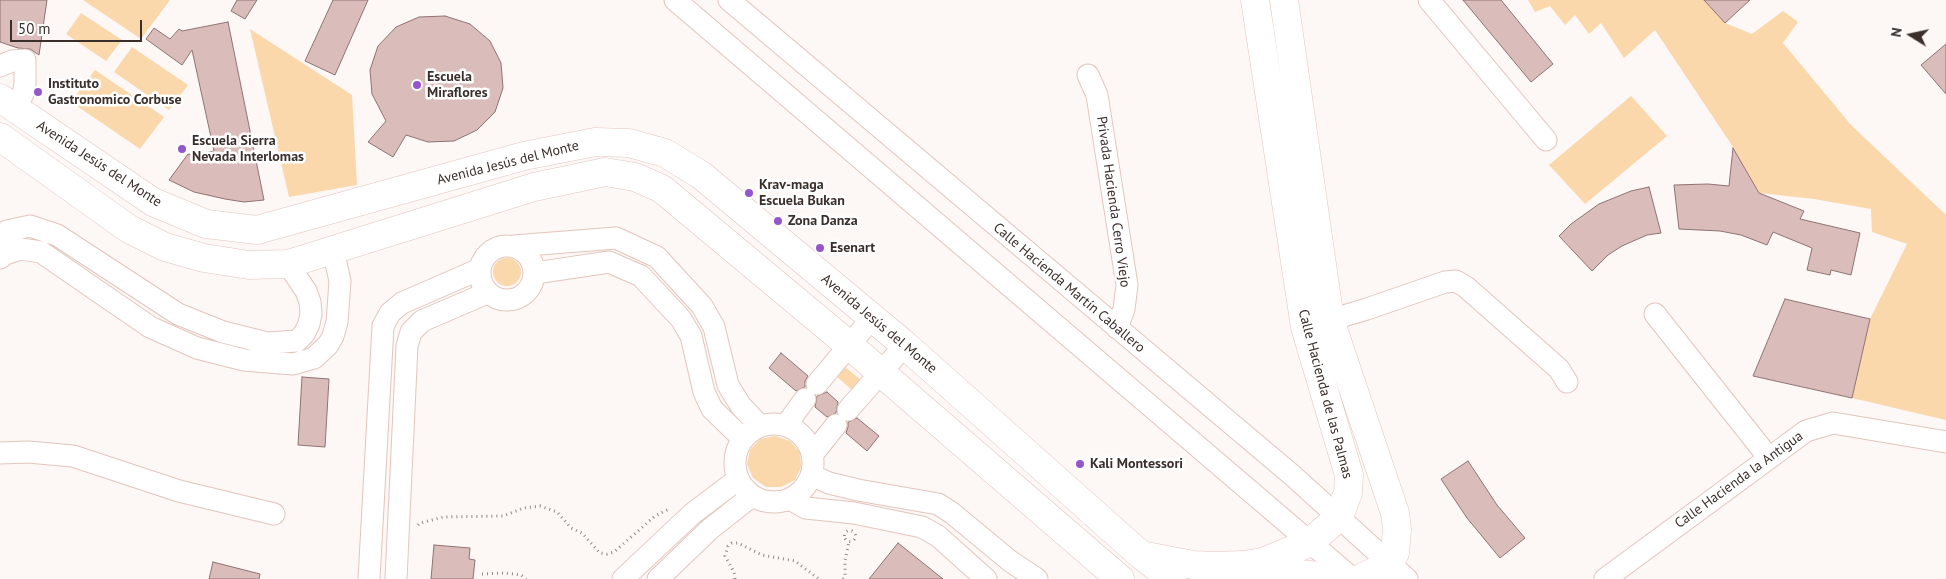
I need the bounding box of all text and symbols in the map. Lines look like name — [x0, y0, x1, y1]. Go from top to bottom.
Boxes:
scale bar — [12, 10, 145, 42]
north arrow — [1886, 10, 1936, 60]
text: 50 m — [18, 19, 51, 38]
text: N — [1887, 26, 1906, 38]
place label: Escuela Miraflores — [427, 69, 488, 102]
place label: Instituto Gastronomico Corbuse — [48, 76, 182, 108]
marker: Escuela Miraflores — [411, 79, 423, 91]
marker: Instituto Gastronomico Corbuse — [32, 86, 44, 98]
street label: Privada Hacienda Cerro Viejo — [1093, 115, 1133, 289]
street label: Avenida Jesús del Monte — [33, 117, 165, 211]
place label: Escuela Sierra Nevada Interlomas — [192, 133, 304, 166]
street label: Avenida Jesús del Monte — [435, 137, 581, 189]
marker: Escuela Sierra Nevada Interlomas — [176, 143, 188, 155]
place label: Krav-maga Escuela Bukan — [759, 177, 845, 210]
marker: Krav-maga Escuela Bukan — [743, 187, 755, 199]
place label: Zona Danza — [788, 213, 858, 229]
marker: Zona Danza — [772, 215, 784, 227]
street label: Calle Hacienda Martín Caballero — [990, 220, 1148, 356]
place label: Esenart — [830, 240, 875, 256]
marker: Esenart — [814, 242, 826, 254]
street label: Avenida Jesús del Monte — [818, 271, 940, 377]
street label: Calle Hacienda de las Palmas — [1294, 307, 1356, 481]
street label: Calle Hacienda la Antigua — [1672, 428, 1806, 532]
place label: Kali Montessori — [1090, 456, 1183, 472]
marker: Kali Montessori — [1074, 458, 1086, 470]

